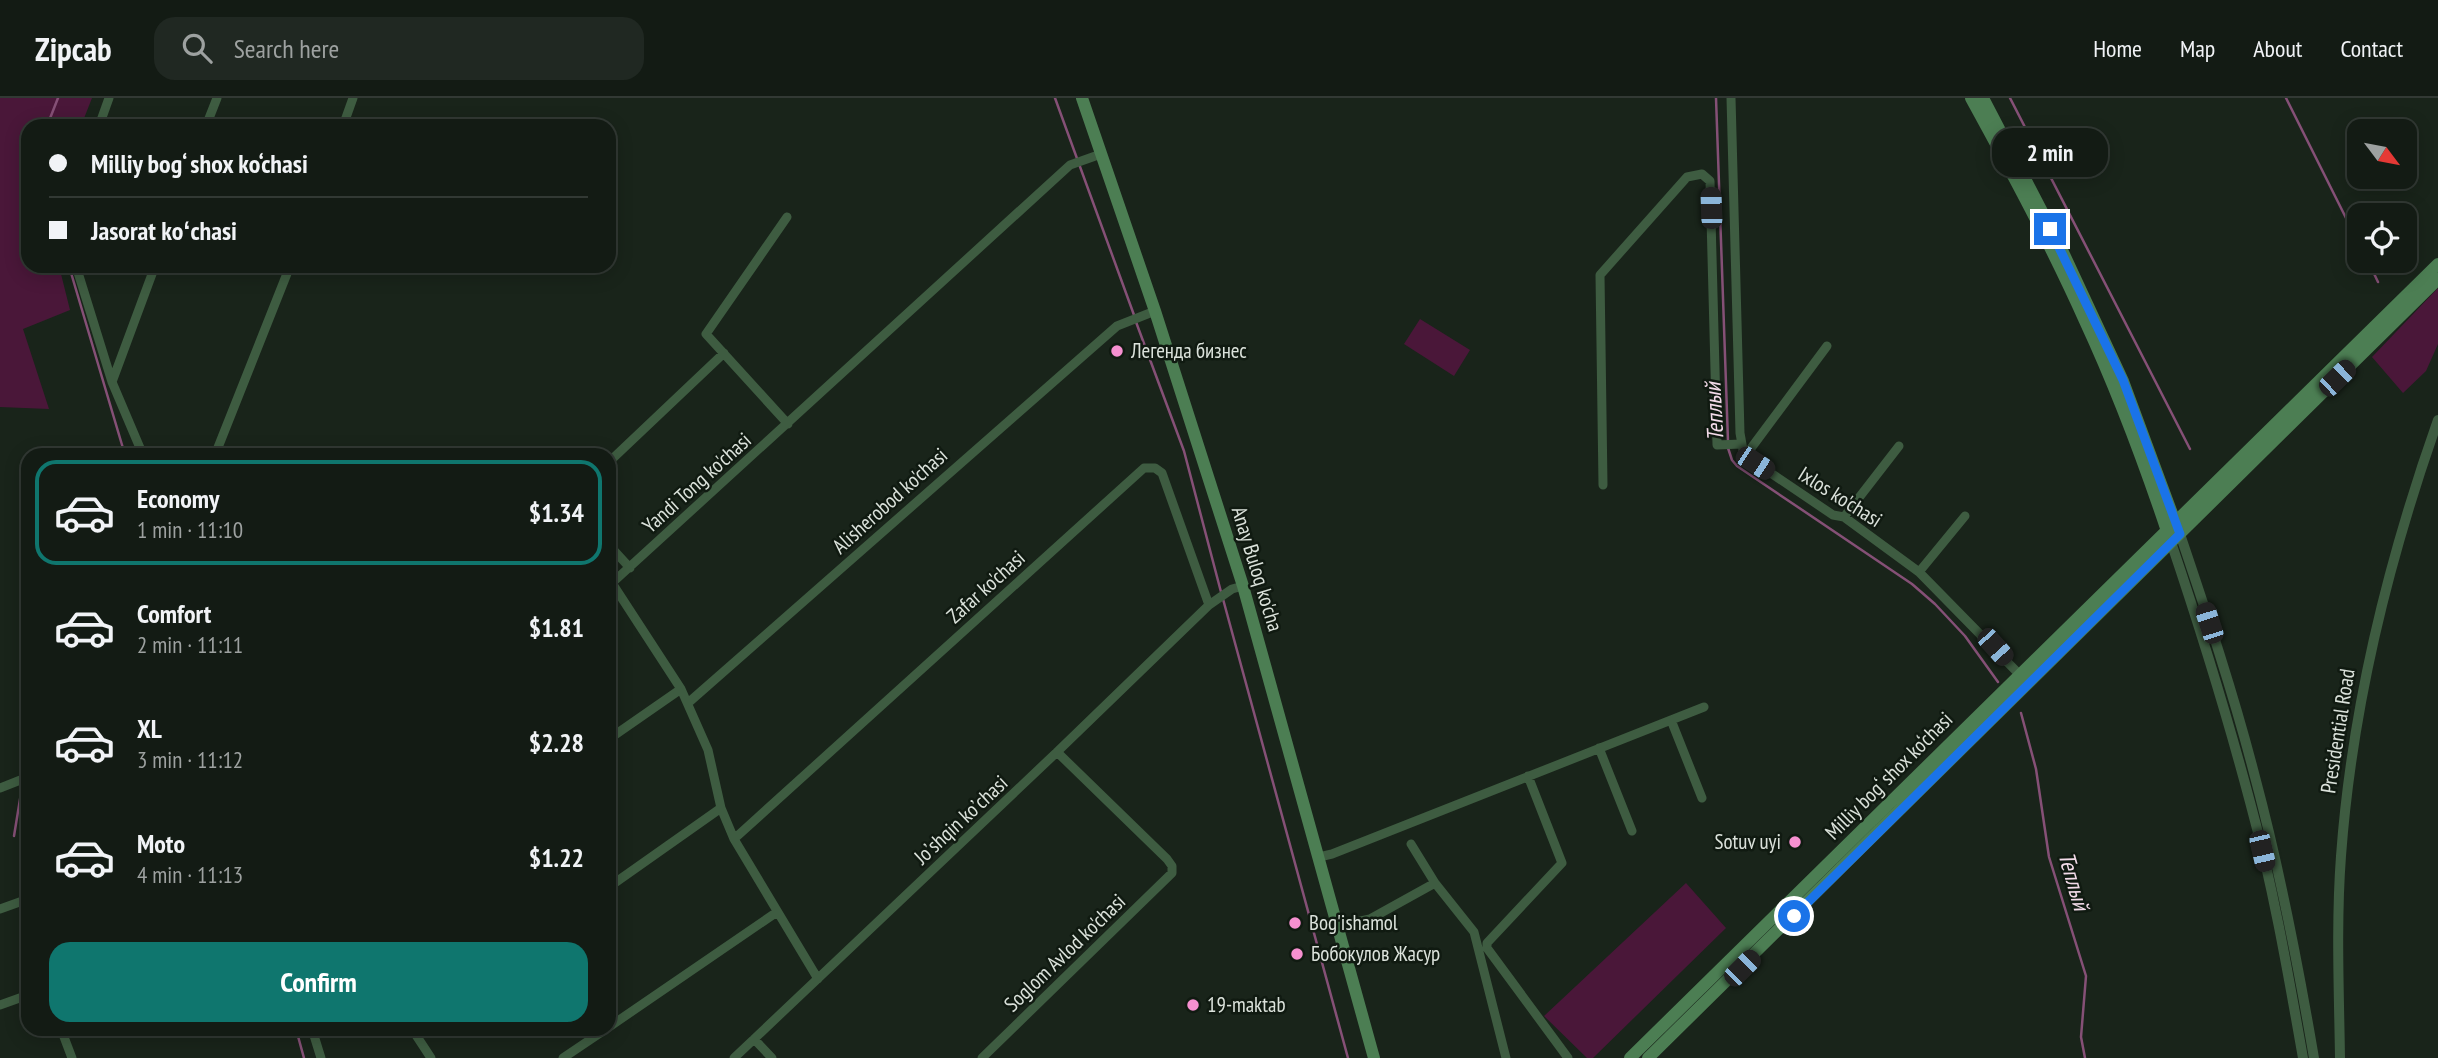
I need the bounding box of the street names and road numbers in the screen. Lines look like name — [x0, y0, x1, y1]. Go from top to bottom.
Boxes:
street label: Yandi Tong ko'chasi — [637, 427, 757, 539]
street label: Alisherobod ko'chasi — [826, 442, 953, 559]
street label: Ixlos ko'chasi — [1793, 460, 1887, 533]
street label: Anay Buloq ko'cha — [1226, 503, 1289, 634]
street label: Zafar ko'chasi — [941, 544, 1030, 629]
street label: Presidential Road — [2314, 667, 2361, 795]
street label: Milliy bog‘ shox ko‘chasi — [1819, 706, 1958, 845]
street label: Joʼshqin koʼchasi — [907, 769, 1013, 871]
street label: Soglom Avlod ko'chasi — [998, 888, 1131, 1017]

